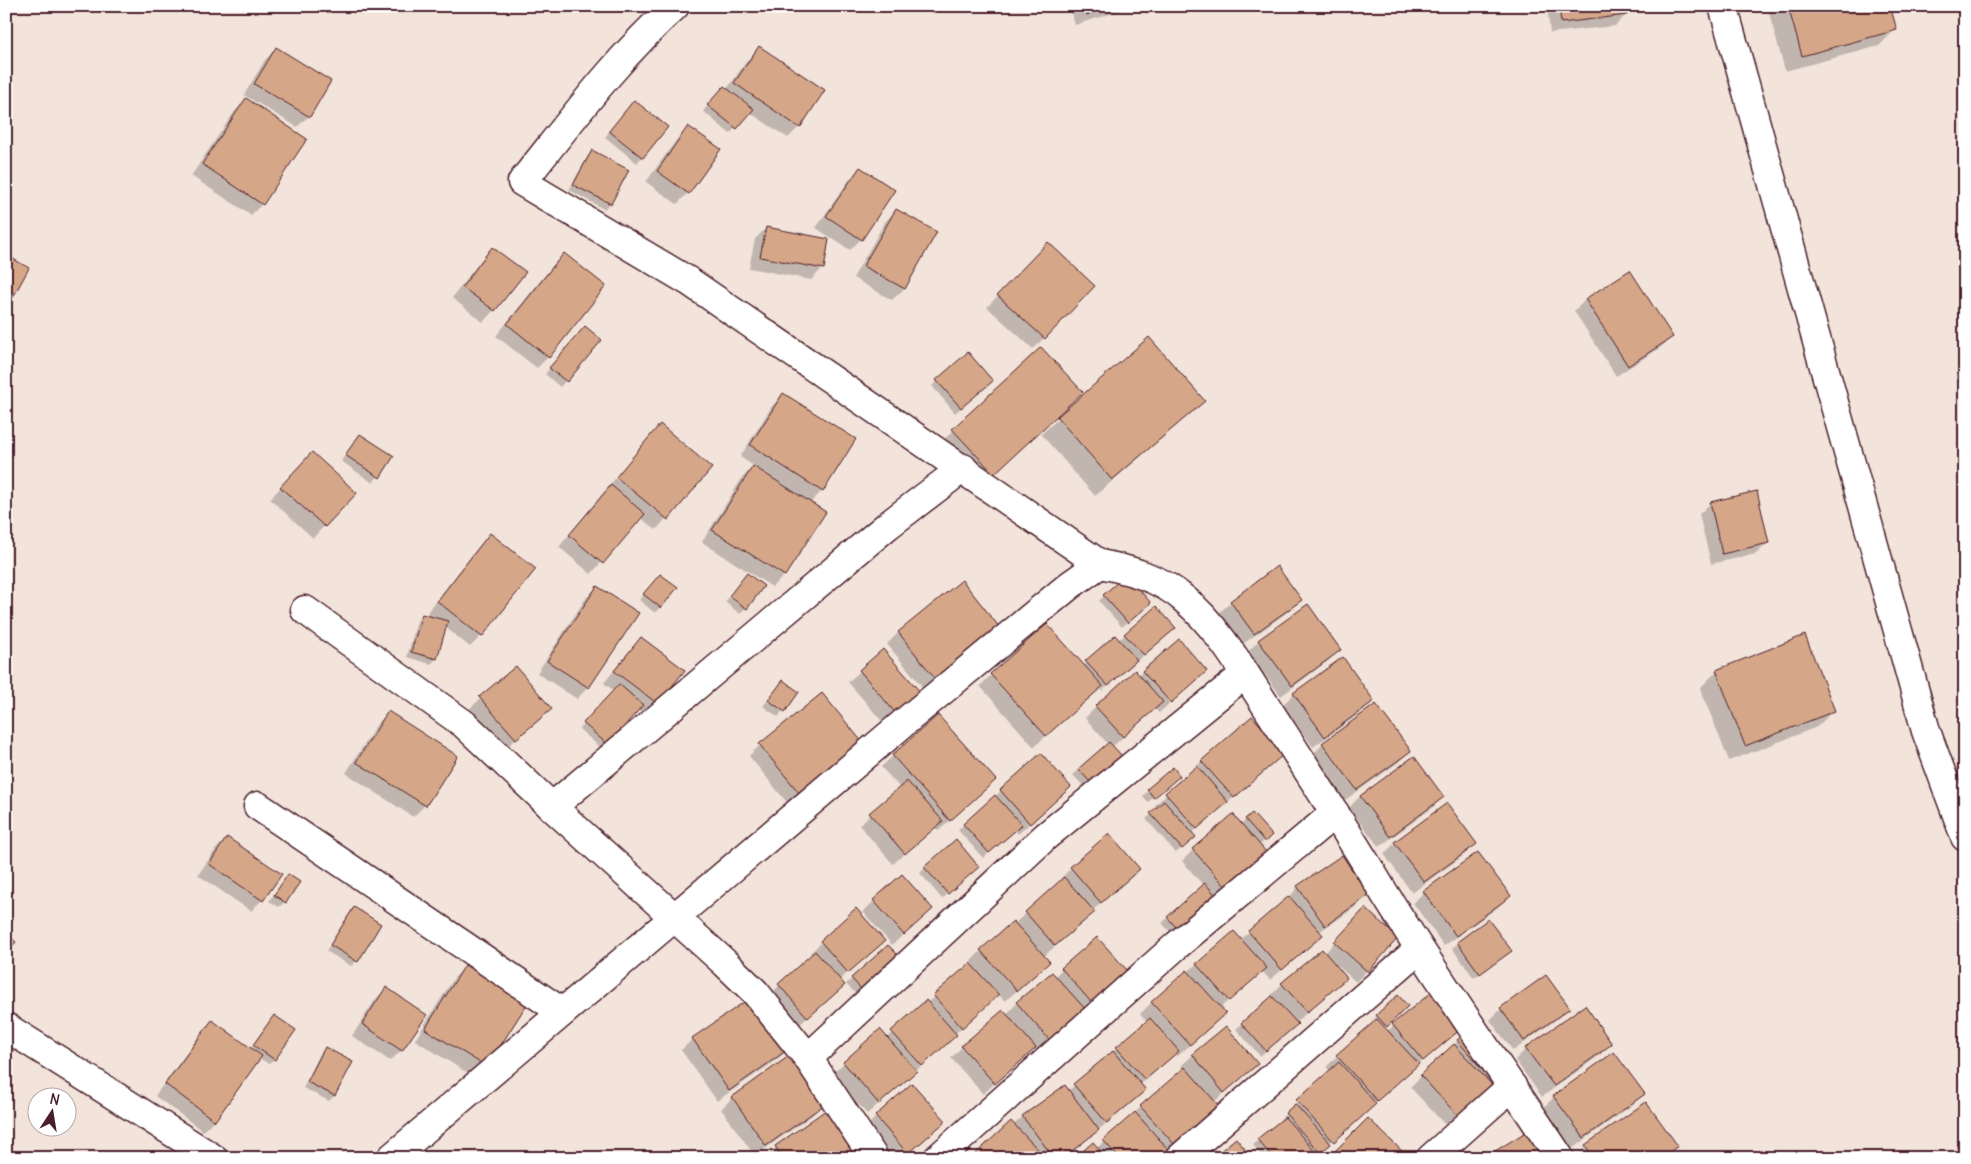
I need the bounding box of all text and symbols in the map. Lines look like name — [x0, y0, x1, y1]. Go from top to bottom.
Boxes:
north arrow — [28, 1086, 78, 1136]
text: N — [48, 1089, 61, 1109]

